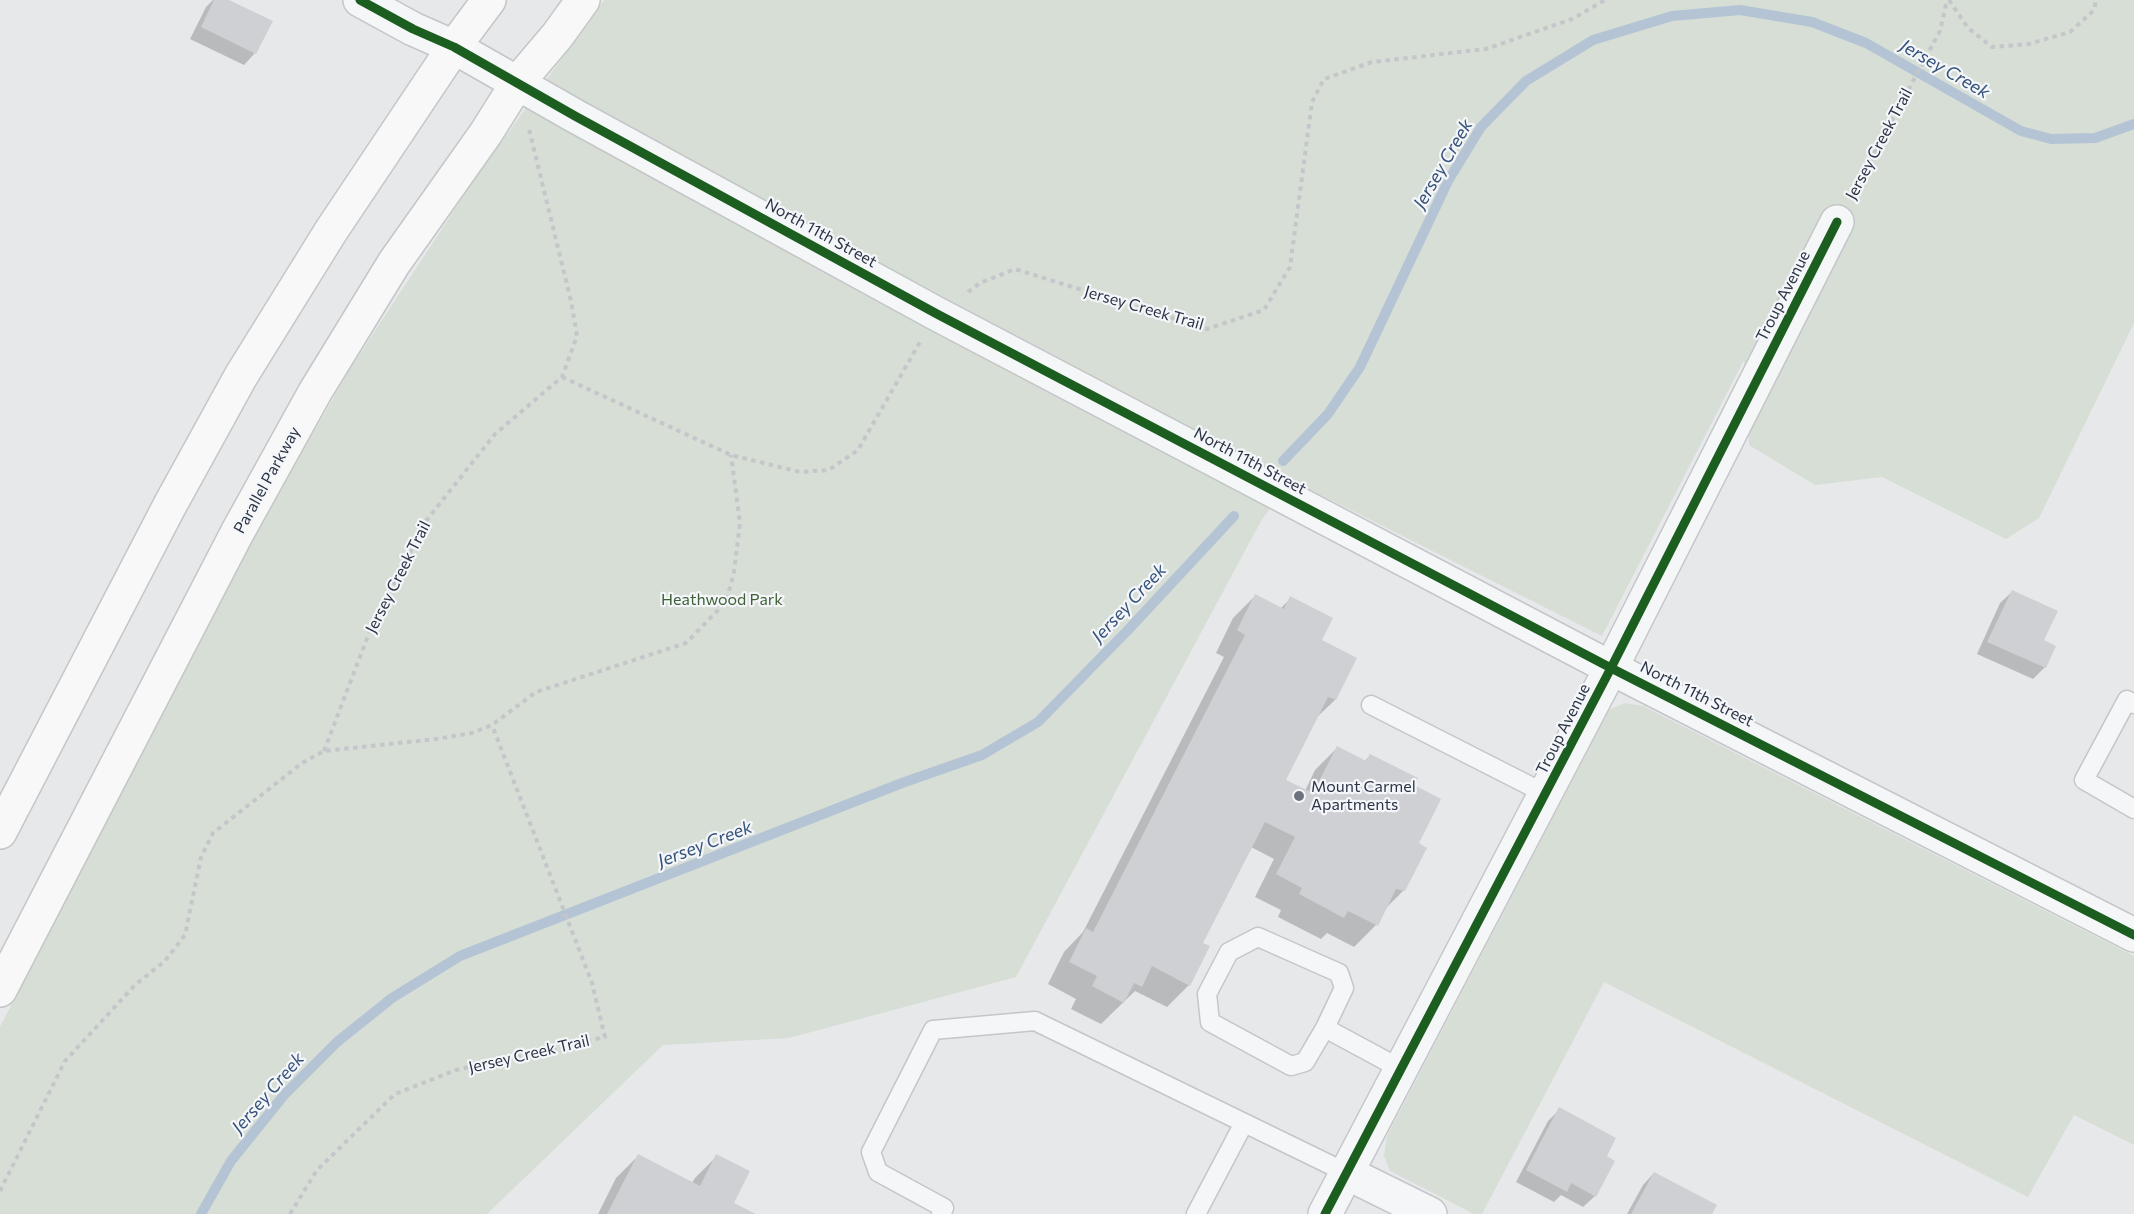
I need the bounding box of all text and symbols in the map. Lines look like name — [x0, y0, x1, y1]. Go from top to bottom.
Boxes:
water label: Jersey Creek — [1896, 35, 1994, 103]
street label: Jersey Creek Trail — [1842, 85, 1916, 203]
water label: Jersey Creek — [1409, 115, 1477, 213]
street label: North 11th Street — [762, 194, 880, 272]
street label: Troup Avenue — [1752, 247, 1814, 345]
street label: Jersey Creek Trail — [1082, 282, 1206, 334]
street label: Parallel Parkway — [230, 423, 304, 537]
street label: North 11th Street — [1191, 423, 1309, 499]
street label: Jersey Creek Trail — [361, 518, 435, 636]
water label: Jersey Creek — [1087, 559, 1171, 647]
park label: Heathwood Park — [661, 590, 783, 610]
street label: North 11th Street — [1637, 657, 1757, 731]
street label: Troup Avenue — [1532, 680, 1594, 778]
place label: Mount Carmel Apartments — [1311, 777, 1416, 815]
marker: Mount Carmel Apartments — [1292, 789, 1306, 803]
water label: Jersey Creek — [655, 816, 755, 872]
street label: Jersey Creek Trail — [467, 1031, 591, 1077]
water label: Jersey Creek — [227, 1048, 309, 1138]

